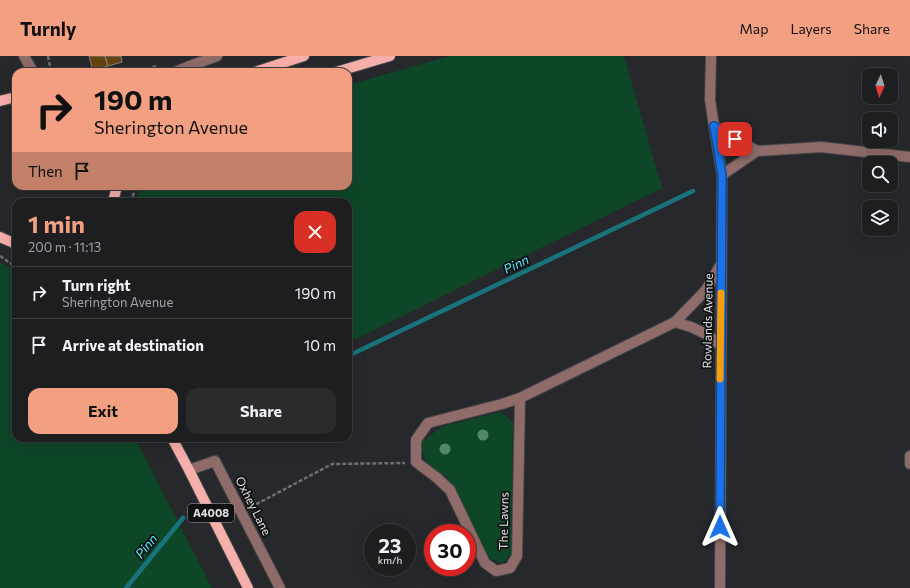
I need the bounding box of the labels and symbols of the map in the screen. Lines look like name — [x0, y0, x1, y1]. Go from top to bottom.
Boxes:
north arrow — [862, 68, 898, 104]
pin — [718, 122, 752, 156]
water label: Pinn — [501, 251, 531, 277]
street label: Rowlands Avenue — [699, 273, 715, 369]
street label: Oxhey Lane — [233, 474, 275, 537]
street label: The Lawns — [495, 492, 511, 550]
road number: A4008 — [188, 504, 234, 522]
position arrow — [699, 506, 741, 548]
speed limit sign: 30 — [424, 524, 476, 576]
water label: Pinn — [131, 531, 161, 561]

